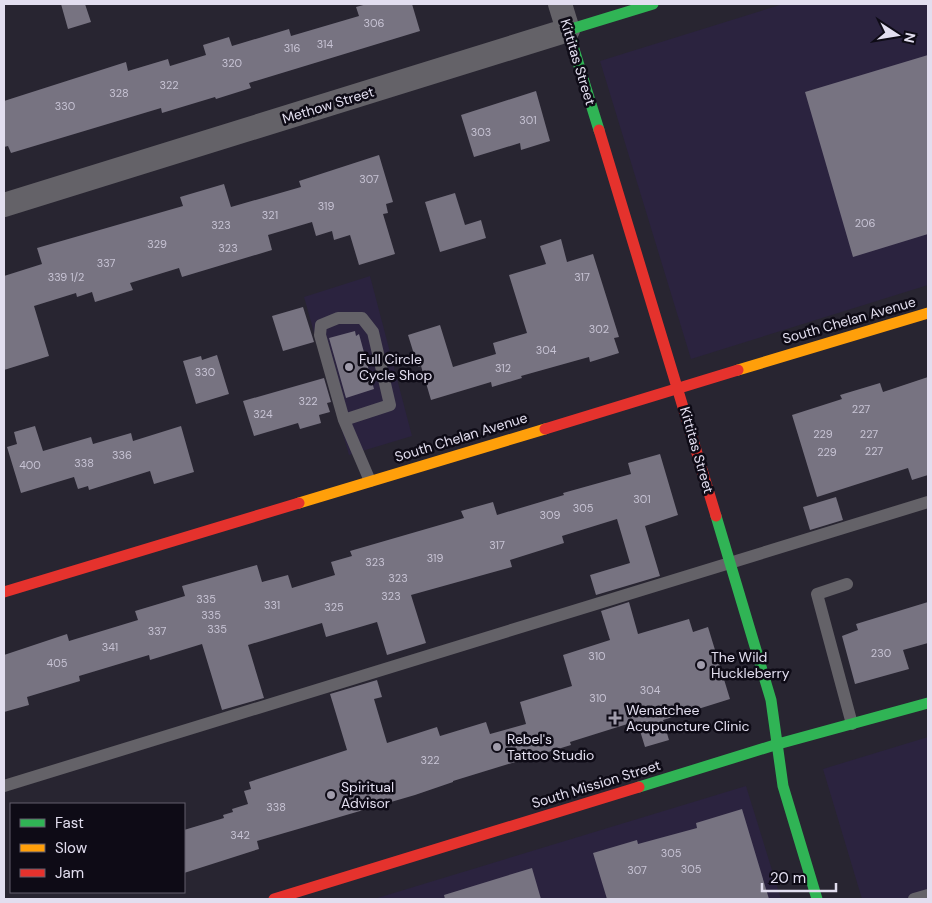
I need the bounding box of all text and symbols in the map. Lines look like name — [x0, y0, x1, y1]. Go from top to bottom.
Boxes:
north arrow — [872, 10, 922, 60]
house number: 306 — [364, 16, 385, 30]
street label: Kittitas Street — [556, 17, 600, 107]
text: N — [900, 31, 920, 45]
house number: 314 — [317, 37, 334, 51]
house number: 316 — [284, 41, 300, 55]
house number: 320 — [222, 56, 242, 70]
house number: 322 — [159, 78, 179, 92]
street label: Methow Street — [280, 82, 376, 128]
house number: 328 — [109, 86, 129, 100]
house number: 330 — [55, 99, 75, 113]
house number: 301 — [519, 113, 537, 127]
house number: 303 — [471, 125, 491, 139]
house number: 307 — [359, 172, 379, 186]
house number: 319 — [318, 199, 334, 213]
house number: 321 — [262, 208, 278, 222]
house number: 206 — [855, 216, 875, 230]
house number: 323 — [211, 218, 231, 232]
house number: 329 — [147, 237, 167, 251]
house number: 323 — [218, 241, 238, 255]
house number: 337 — [97, 256, 115, 270]
house number: 339 1/2 — [48, 270, 84, 284]
house number: 317 — [574, 270, 590, 284]
street label: South Chelan Avenue — [780, 292, 918, 348]
house number: 302 — [589, 322, 609, 336]
house number: 304 — [536, 343, 557, 357]
place label: Full Circle Cycle Shop — [359, 350, 432, 384]
marker: Full Circle Cycle Shop — [343, 361, 355, 373]
house number: 312 — [495, 361, 511, 375]
house number: 330 — [195, 365, 215, 379]
house number: 322 — [298, 394, 318, 408]
house number: 227 — [852, 402, 870, 416]
street label: Kittitas Street — [676, 405, 718, 495]
house number: 324 — [253, 407, 273, 421]
street label: South Chelan Avenue — [392, 408, 530, 466]
house number: 229 — [813, 427, 833, 441]
house number: 227 — [860, 427, 878, 441]
house number: 227 — [865, 444, 883, 458]
house number: 229 — [817, 445, 837, 459]
house number: 336 — [112, 448, 132, 462]
house number: 338 — [74, 456, 94, 470]
house number: 400 — [19, 458, 41, 472]
house number: 301 — [633, 492, 651, 506]
house number: 305 — [573, 501, 594, 515]
house number: 309 — [540, 508, 561, 522]
house number: 317 — [489, 538, 505, 552]
house number: 319 — [427, 551, 443, 565]
house number: 323 — [365, 555, 385, 569]
house number: 323 — [388, 571, 408, 585]
house number: 323 — [381, 589, 401, 603]
house number: 335 — [196, 592, 216, 606]
house number: 331 — [264, 598, 280, 612]
house number: 325 — [324, 600, 344, 614]
house number: 335 — [201, 608, 221, 622]
house number: 335 — [207, 622, 227, 636]
house number: 337 — [148, 624, 166, 638]
house number: 341 — [102, 640, 118, 654]
house number: 230 — [871, 646, 891, 660]
place label: The Wild Huckleberry — [711, 648, 790, 682]
house number: 310 — [588, 649, 606, 663]
house number: 405 — [47, 656, 68, 670]
marker: The Wild Huckleberry — [695, 659, 707, 671]
house number: 304 — [640, 683, 661, 697]
house number: 310 — [589, 691, 607, 705]
place label: Wenatchee Acupuncture Clinic — [626, 701, 750, 735]
marker: Wenatchee Acupuncture Clinic — [608, 711, 622, 725]
place label: Rebel's Tattoo Studio — [507, 730, 594, 764]
marker: Rebel's Tattoo Studio — [491, 741, 503, 753]
house number: 322 — [420, 753, 440, 767]
street label: South Mission Street — [529, 756, 663, 812]
place label: Spiritual Advisor — [341, 778, 394, 812]
marker: Spiritual Advisor — [325, 789, 337, 801]
house number: 338 — [266, 800, 286, 814]
legend — [10, 803, 185, 893]
text: Fast — [55, 813, 84, 833]
house number: 342 — [230, 828, 250, 842]
text: Slow — [55, 838, 88, 858]
house number: 305 — [661, 846, 682, 860]
scale bar — [762, 860, 836, 892]
house number: 305 — [681, 862, 702, 876]
text: Jam — [55, 863, 84, 883]
house number: 307 — [627, 863, 647, 877]
text: 20 m — [770, 868, 806, 888]

